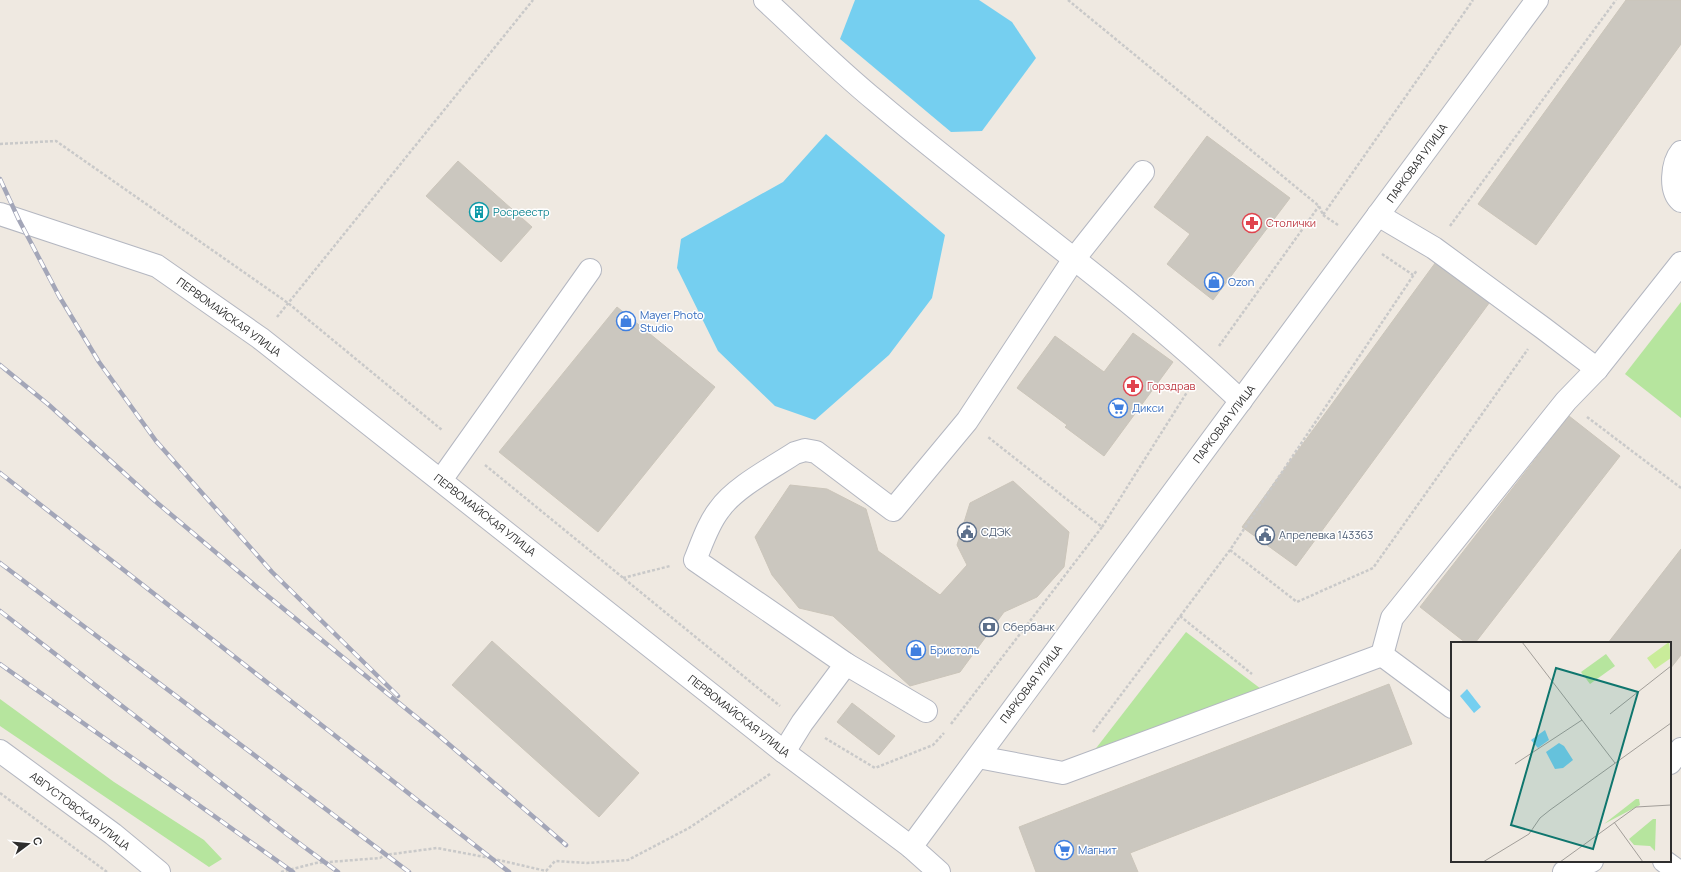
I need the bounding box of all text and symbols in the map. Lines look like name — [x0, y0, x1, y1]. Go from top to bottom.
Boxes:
street label: ПАРКОВАЯ УЛИЦА — [1383, 120, 1450, 205]
building icon: Росреестр — [468, 201, 490, 223]
place label: Росреестр — [493, 204, 550, 219]
pharmacy icon: Столички — [1241, 212, 1263, 234]
place label: Столички — [1266, 215, 1316, 230]
shop icon: Ozon — [1203, 271, 1225, 293]
street label: ПЕРВОМАЙСКАЯ УЛИЦА — [174, 274, 285, 360]
place label: Ozon — [1228, 274, 1254, 289]
place label: Mayer Photo Studio — [640, 307, 704, 335]
shop icon: Mayer Photo Studio — [615, 310, 637, 332]
pharmacy icon: Горздрав — [1122, 375, 1144, 397]
place label: Горздрав — [1147, 378, 1196, 393]
street label: ПАРКОВАЯ УЛИЦА — [1189, 381, 1258, 466]
supermarket icon: Дикси — [1107, 397, 1129, 419]
place label: Дикси — [1132, 400, 1164, 415]
street label: ПЕРВОМАЙСКАЯ УЛИЦА — [431, 470, 539, 559]
public building icon: СДЭК — [956, 521, 978, 543]
place label: СДЭК — [981, 524, 1011, 539]
public building icon: Апрелевка 143363 — [1254, 524, 1276, 546]
place label: Апрелевка 143363 — [1279, 527, 1373, 542]
bank icon: Сбербанк — [978, 616, 1000, 638]
place label: Сбербанк — [1003, 619, 1055, 634]
shop icon: Бристоль — [905, 639, 927, 661]
street label: ПАРКОВАЯ УЛИЦА — [996, 641, 1065, 726]
place label: Бристоль — [930, 642, 980, 657]
inset map — [1451, 642, 1671, 862]
street label: ПЕРВОМАЙСКАЯ УЛИЦА — [685, 671, 793, 760]
street label: АВГУСТОВСКАЯ УЛИЦА — [27, 769, 133, 853]
north arrow — [8, 824, 48, 864]
supermarket icon: Магнит — [1053, 839, 1075, 861]
place label: Магнит — [1078, 842, 1117, 857]

